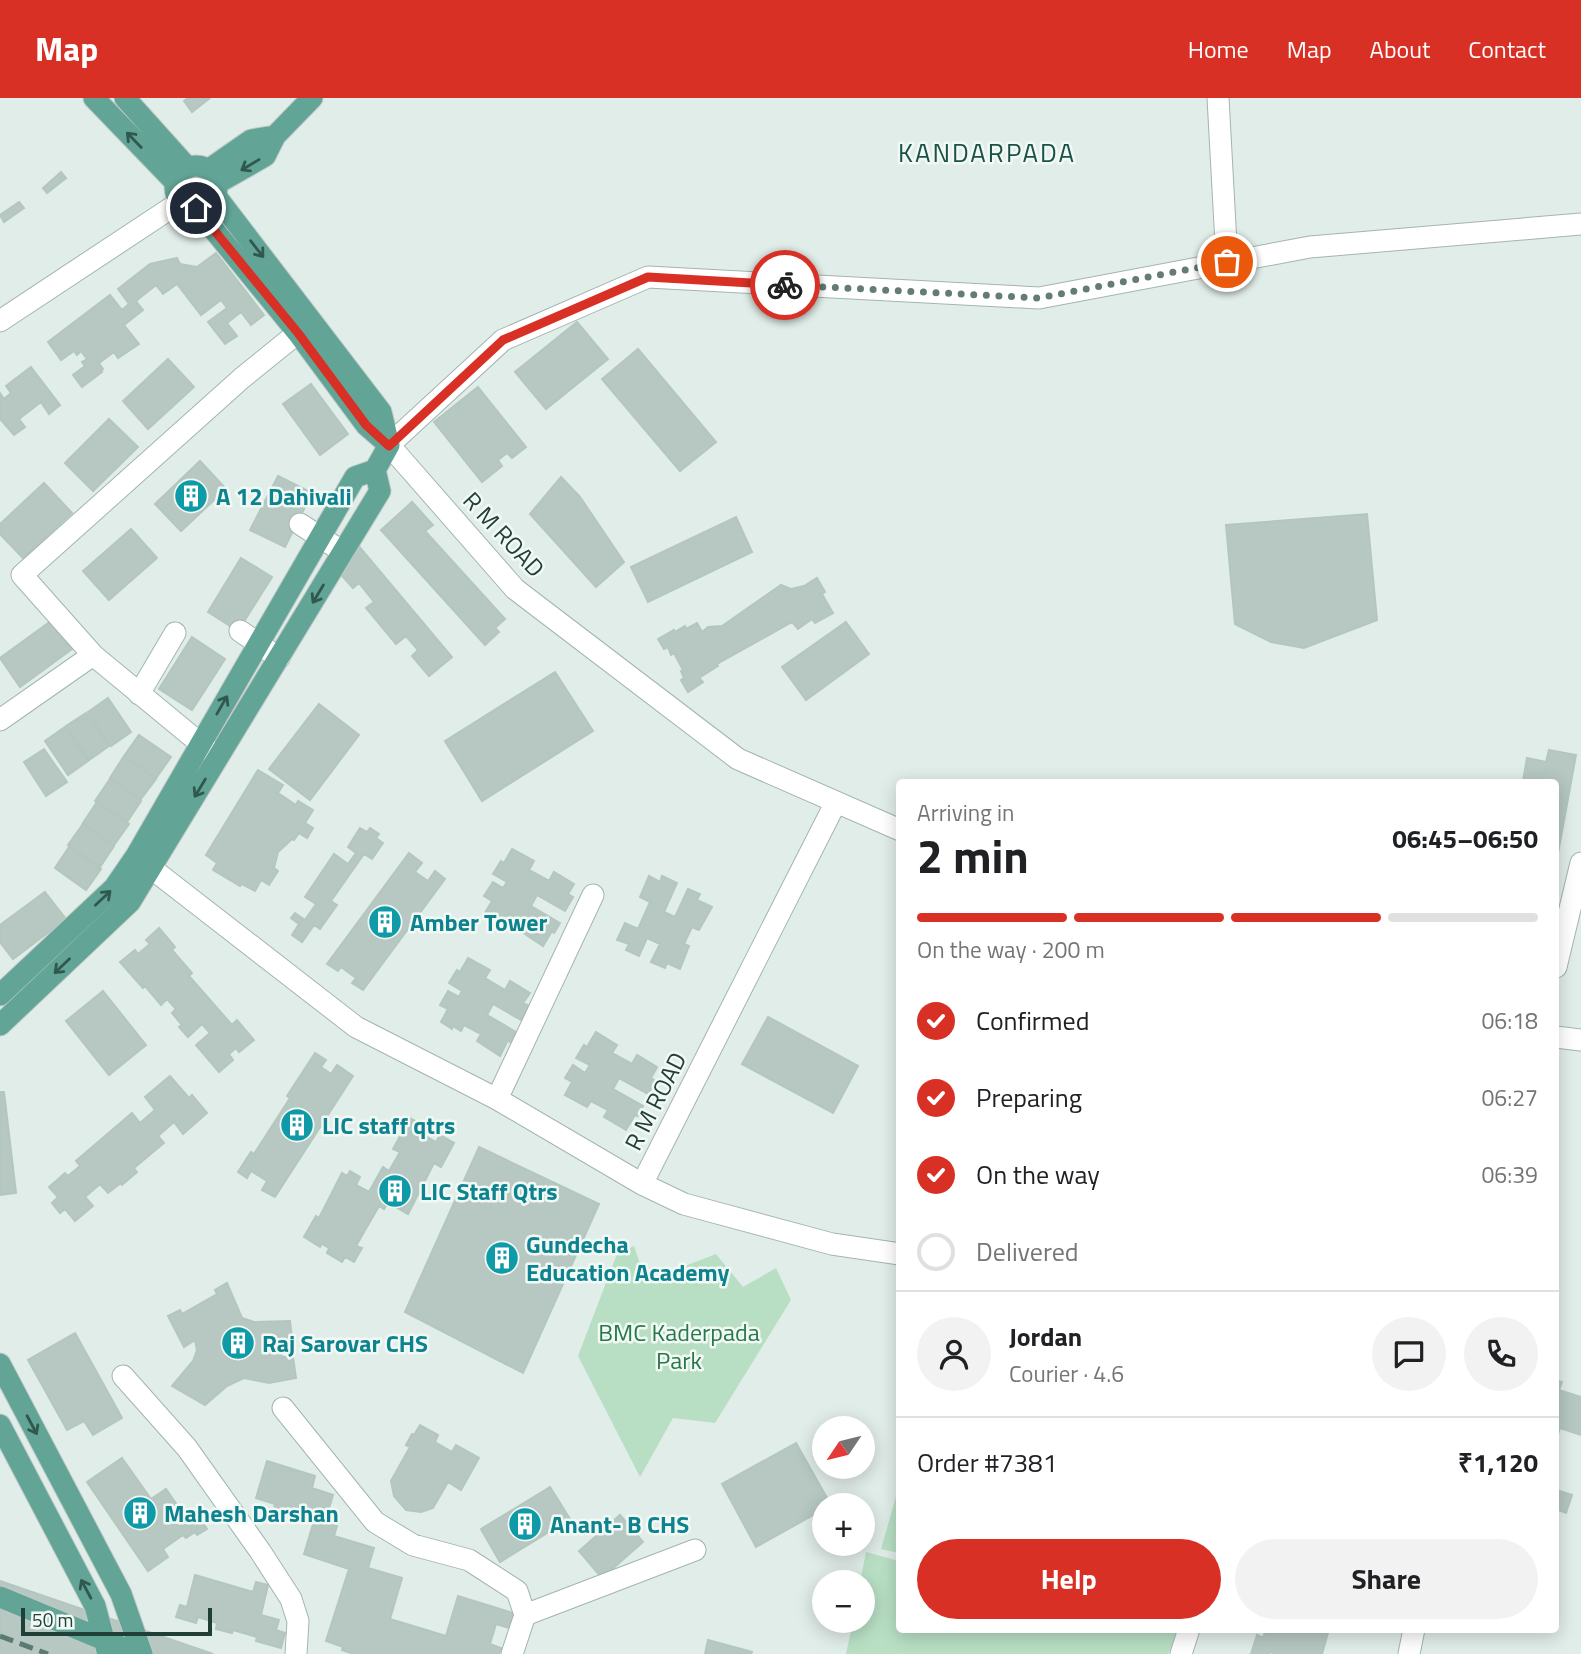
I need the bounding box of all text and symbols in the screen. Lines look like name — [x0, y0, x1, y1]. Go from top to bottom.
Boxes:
text: Map — [35, 24, 98, 74]
text: Home — [1188, 31, 1249, 67]
text: Map — [1287, 31, 1332, 67]
text: About — [1370, 31, 1430, 67]
text: Contact — [1468, 31, 1546, 67]
one-way arrow — [126, 132, 143, 149]
district label: KANDARPADA — [898, 133, 1076, 172]
one-way arrow — [241, 158, 261, 172]
pin — [166, 178, 226, 238]
icon: home — [177, 189, 215, 227]
pin — [1197, 232, 1257, 292]
one-way arrow — [250, 239, 265, 258]
icon: bag — [1208, 243, 1246, 281]
courier — [750, 250, 820, 320]
icon: bike — [766, 266, 804, 304]
building icon: A 12 Dahivali — [172, 477, 210, 515]
place label: A 12 Dahivali — [216, 478, 352, 514]
street label: R M ROAD — [455, 483, 553, 585]
one-way arrow — [311, 583, 325, 603]
one-way arrow — [216, 695, 230, 715]
one-way arrow — [192, 777, 206, 797]
text: Arriving in — [917, 795, 1014, 830]
text: 06:45–06:50 — [1392, 819, 1538, 858]
text: 2 min — [917, 821, 1029, 891]
one-way arrow — [94, 889, 111, 906]
building icon: Amber Tower — [366, 903, 404, 941]
place label: Amber Tower — [410, 904, 548, 940]
text: On the way · 200 m — [917, 932, 1105, 967]
one-way arrow — [54, 958, 71, 975]
text: Confirmed — [976, 1001, 1090, 1040]
icon: check — [917, 1002, 955, 1040]
text: 06:18 — [1481, 1003, 1538, 1038]
street label: R M ROAD — [615, 1046, 695, 1156]
text: Preparing — [976, 1078, 1082, 1117]
icon: check — [917, 1079, 955, 1117]
text: 06:27 — [1481, 1080, 1538, 1115]
building icon: LIC staff qtrs — [278, 1106, 316, 1144]
place label: LIC staff qtrs — [322, 1107, 455, 1143]
text: On the way — [976, 1155, 1100, 1194]
icon: check — [917, 1156, 955, 1194]
text: 06:39 — [1481, 1157, 1538, 1192]
building icon: LIC Staff Qtrs — [376, 1172, 414, 1210]
place label: LIC Staff Qtrs — [420, 1173, 558, 1209]
place label: Gundecha Education Academy — [526, 1226, 730, 1290]
text: Delivered — [976, 1232, 1079, 1271]
building icon: Gundecha Education Academy — [483, 1239, 521, 1277]
park label: BMC Kaderpada Park — [598, 1314, 760, 1378]
button: person — [917, 1317, 991, 1391]
text: Jordan — [1009, 1317, 1082, 1356]
button: chat — [1372, 1317, 1446, 1391]
button: phone — [1464, 1317, 1538, 1391]
building icon: Raj Sarovar CHS — [219, 1324, 257, 1362]
place label: Raj Sarovar CHS — [262, 1325, 428, 1361]
text: Courier · 4.6 — [1009, 1356, 1124, 1391]
one-way arrow — [25, 1414, 39, 1434]
north arrow — [812, 1416, 875, 1479]
map controls — [812, 1416, 875, 1633]
text: Order #7381 — [917, 1443, 1057, 1482]
text: ₹1,120 — [1458, 1443, 1538, 1482]
button: + — [812, 1493, 875, 1556]
building icon: Mahesh Darshan — [121, 1494, 159, 1532]
place label: Mahesh Darshan — [164, 1495, 339, 1531]
building icon: Anant- B CHS — [506, 1505, 544, 1543]
place label: Anant- B CHS — [550, 1506, 689, 1542]
button: Help — [917, 1539, 1221, 1619]
button: Share — [1235, 1539, 1538, 1619]
button: − — [812, 1570, 875, 1633]
one-way arrow — [79, 1580, 93, 1600]
scale bar — [21, 1605, 212, 1637]
text: 50 m — [32, 1605, 73, 1634]

